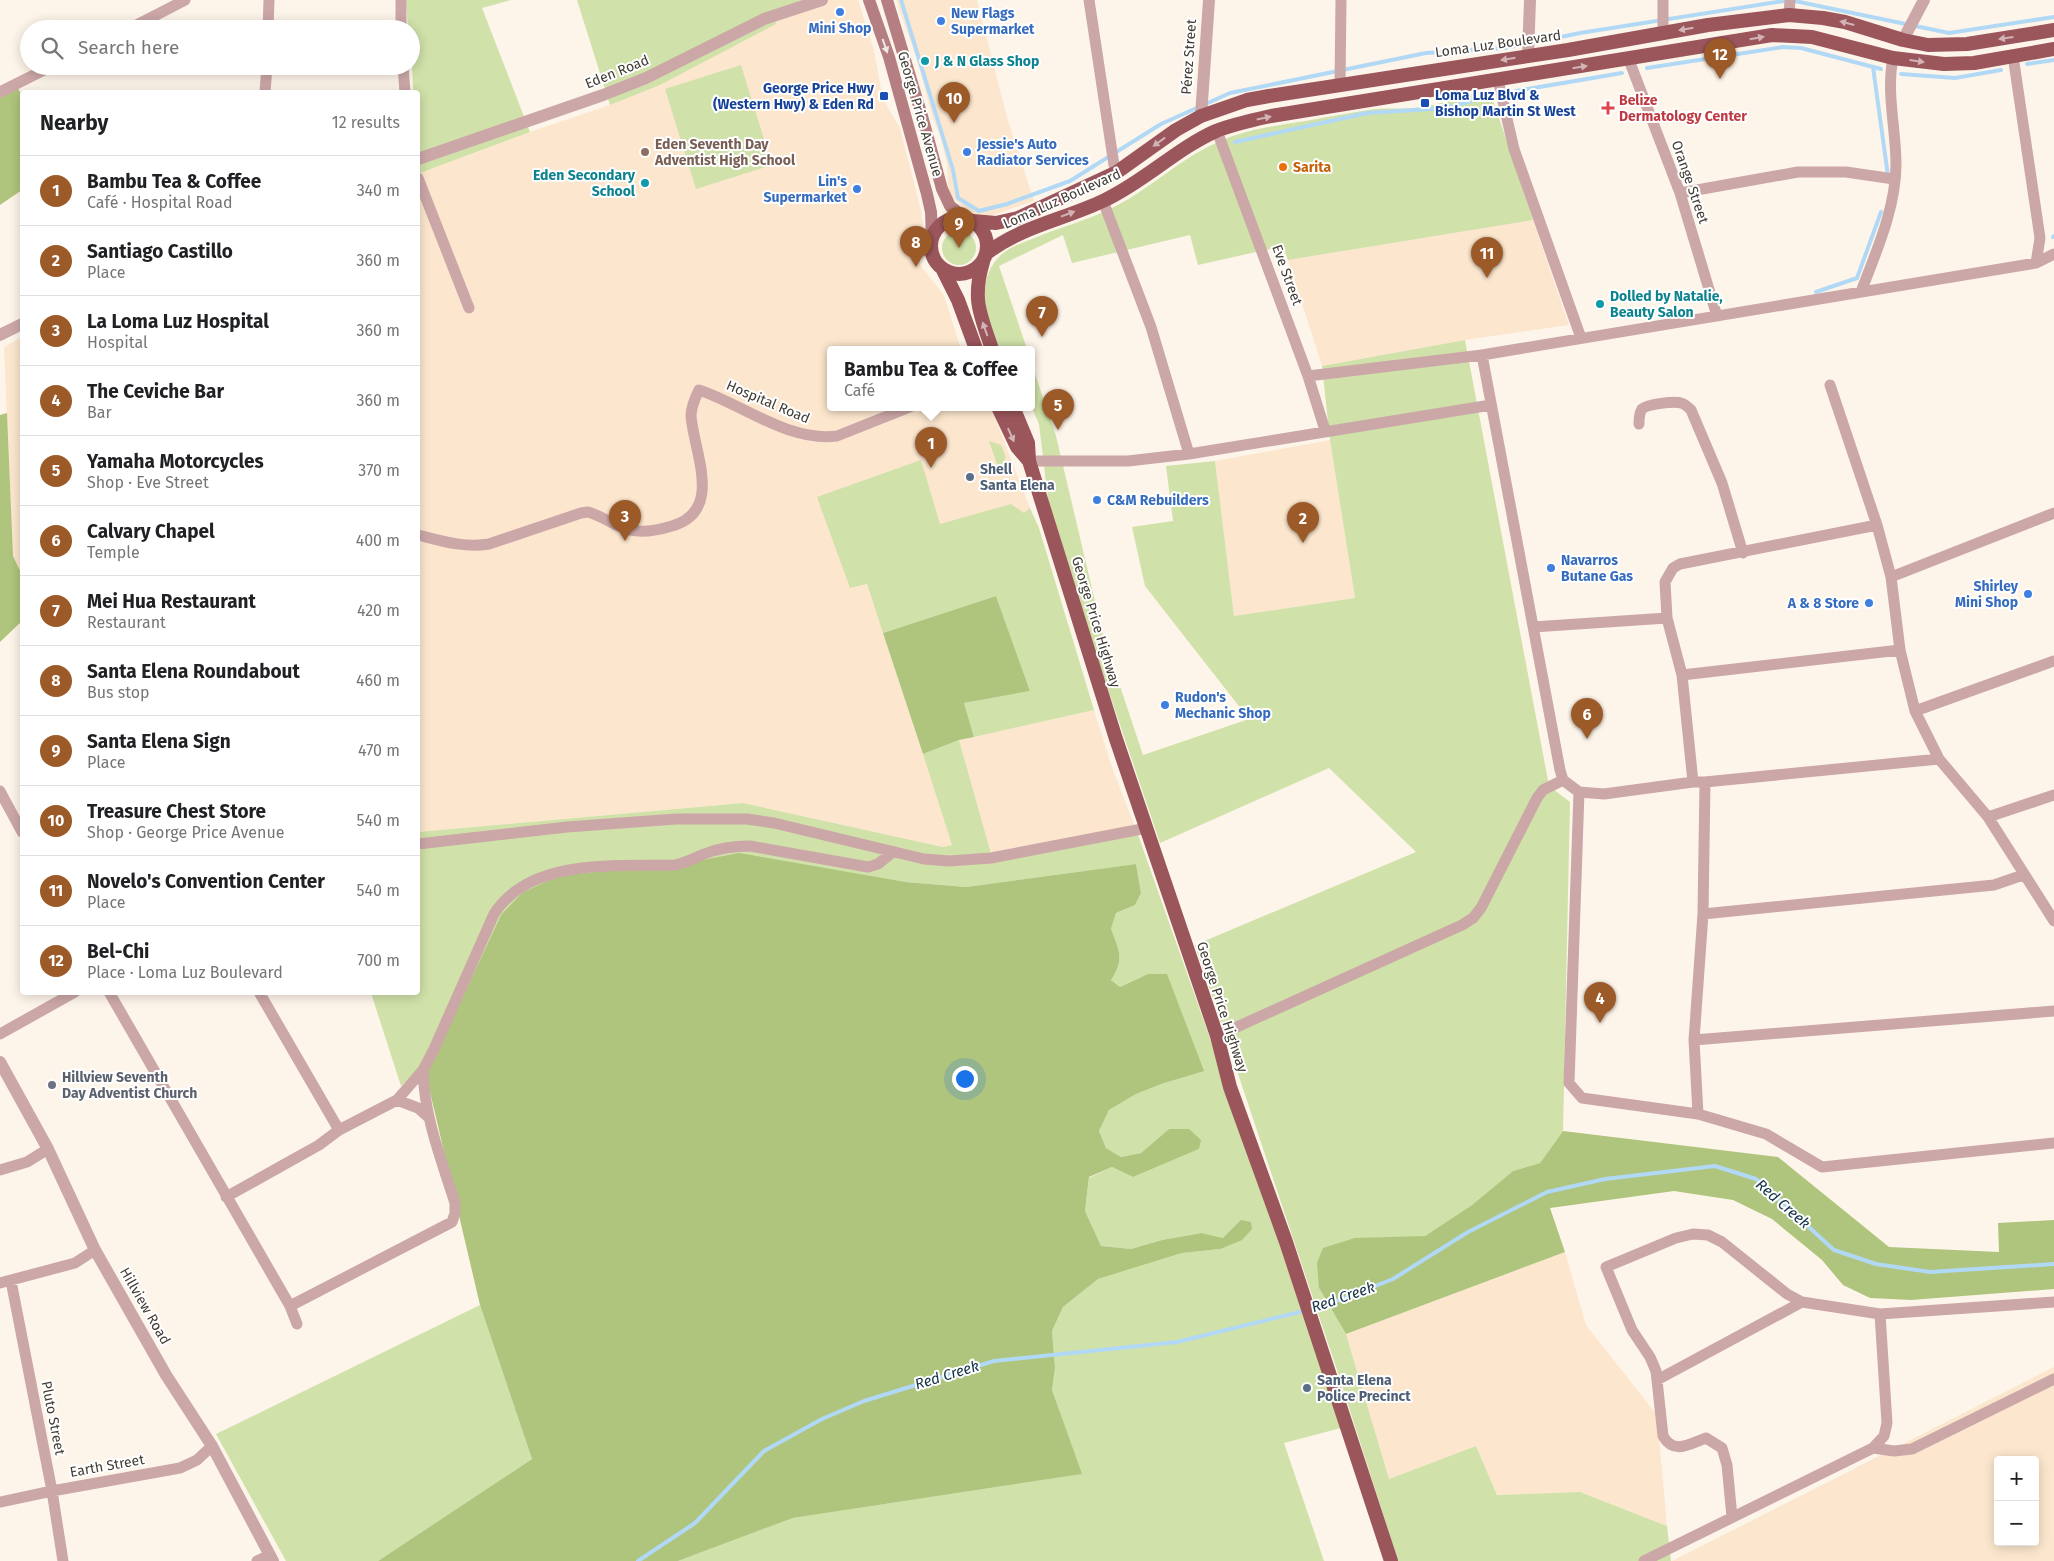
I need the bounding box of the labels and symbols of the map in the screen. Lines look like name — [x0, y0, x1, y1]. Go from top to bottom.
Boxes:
place label: New Flags Supermarket — [951, 5, 1035, 38]
marker: Mini Shop — [834, 6, 846, 18]
marker: New Flags Supermarket — [935, 15, 947, 27]
street label: Pérez Street — [1178, 18, 1200, 95]
one-way arrow — [1839, 19, 1854, 27]
place label: Mini Shop — [809, 20, 871, 37]
one-way arrow — [1678, 25, 1694, 33]
street label: Loma Luz Boulevard — [1434, 27, 1562, 61]
one-way arrow — [1750, 33, 1766, 41]
one-way arrow — [1998, 34, 2014, 42]
pin: 12 — [1704, 38, 1736, 79]
one-way arrow — [881, 39, 889, 54]
street label: George Price Avenue — [894, 49, 946, 179]
street label: Eden Road — [583, 51, 651, 93]
place label: J & N Glass Shop — [934, 53, 1039, 70]
marker: J & N Glass Shop — [919, 55, 931, 67]
one-way arrow — [1500, 55, 1516, 63]
one-way arrow — [1909, 58, 1925, 66]
one-way arrow — [1572, 63, 1588, 71]
place label: George Price Hwy (Western Hwy) & Eden Rd — [713, 80, 875, 113]
pin: 10 — [938, 82, 970, 123]
place label: Loma Luz Blvd & Bishop Martin St West — [1435, 87, 1576, 120]
marker: George Price Hwy (Western Hwy) & Eden Rd — [878, 90, 890, 102]
place label: Belize Dermatology Center — [1619, 92, 1747, 125]
marker: Loma Luz Blvd & Bishop Martin St West — [1419, 97, 1431, 109]
marker: Belize Dermatology Center — [1601, 101, 1615, 115]
one-way arrow — [1256, 113, 1272, 121]
place label: Eden Seventh Day Adventist High School — [654, 136, 796, 169]
place label: Jessie's Auto Radiator Services — [976, 136, 1089, 169]
one-way arrow — [1153, 137, 1166, 147]
street label: Orange Street — [1668, 138, 1712, 227]
marker: Eden Seventh Day Adventist High School — [639, 146, 651, 158]
marker: Jessie's Auto Radiator Services — [961, 146, 973, 158]
place label: Sarita — [1293, 159, 1331, 176]
marker: Sarita — [1277, 161, 1289, 173]
street label: Loma Luz Boulevard — [1001, 165, 1123, 233]
place label: Eden Secondary School — [533, 167, 636, 200]
place label: Lin's Supermarket — [763, 173, 848, 206]
marker: Eden Secondary School — [639, 177, 651, 189]
marker: Lin's Supermarket — [851, 183, 863, 195]
pin: 9 — [943, 207, 975, 248]
one-way arrow — [1061, 210, 1076, 218]
pin: 8 — [900, 226, 932, 267]
pin: 11 — [1471, 237, 1503, 278]
street label: Eve Street — [1268, 242, 1306, 309]
place label: Dolled by Natalie, Beauty Salon — [1610, 288, 1723, 321]
pin: 7 — [1026, 296, 1058, 337]
marker: Dolled by Natalie, Beauty Salon — [1594, 298, 1606, 310]
one-way arrow — [981, 321, 988, 336]
street label: Hospital Road — [724, 377, 812, 427]
pin: 5 — [1042, 389, 1074, 430]
pin: 1 — [915, 427, 947, 468]
one-way arrow — [1008, 428, 1016, 442]
place label: Shell Santa Elena — [980, 461, 1055, 494]
marker: Shell Santa Elena — [964, 471, 976, 483]
place label: C&M Rebuilders — [1107, 492, 1209, 509]
marker: C&M Rebuilders — [1091, 494, 1103, 506]
pin: 3 — [609, 500, 641, 541]
pin: 2 — [1287, 502, 1319, 543]
place label: Navarros Butane Gas — [1561, 552, 1633, 585]
street label: George Price Highway — [1068, 554, 1124, 690]
marker: Navarros Butane Gas — [1545, 562, 1557, 574]
place label: Shirley Mini Shop — [1955, 578, 2019, 611]
marker: Shirley Mini Shop — [2022, 588, 2034, 600]
place label: A & 8 Store — [1787, 595, 1859, 612]
marker: A & 8 Store — [1863, 597, 1875, 609]
place label: Rudon's Mechanic Shop — [1175, 689, 1271, 722]
pin: 6 — [1571, 698, 1603, 739]
marker: Rudon's Mechanic Shop — [1159, 699, 1171, 711]
street label: George Price Highway — [1193, 940, 1251, 1075]
pin: 4 — [1584, 982, 1616, 1023]
your location — [952, 1066, 978, 1092]
place label: Hillview Seventh Day Adventist Church — [62, 1069, 197, 1102]
marker: Hillview Seventh Day Adventist Church — [46, 1079, 58, 1091]
water label: Red Creek — [1752, 1176, 1814, 1232]
street label: Hillview Road — [116, 1264, 174, 1348]
water label: Red Creek — [1309, 1278, 1377, 1316]
water label: Red Creek — [913, 1357, 981, 1393]
place label: Santa Elena Police Precinct — [1317, 1372, 1411, 1405]
street label: Pluto Street — [38, 1380, 69, 1457]
marker: Santa Elena Police Precinct — [1301, 1382, 1313, 1394]
street label: Earth Street — [68, 1451, 146, 1481]

